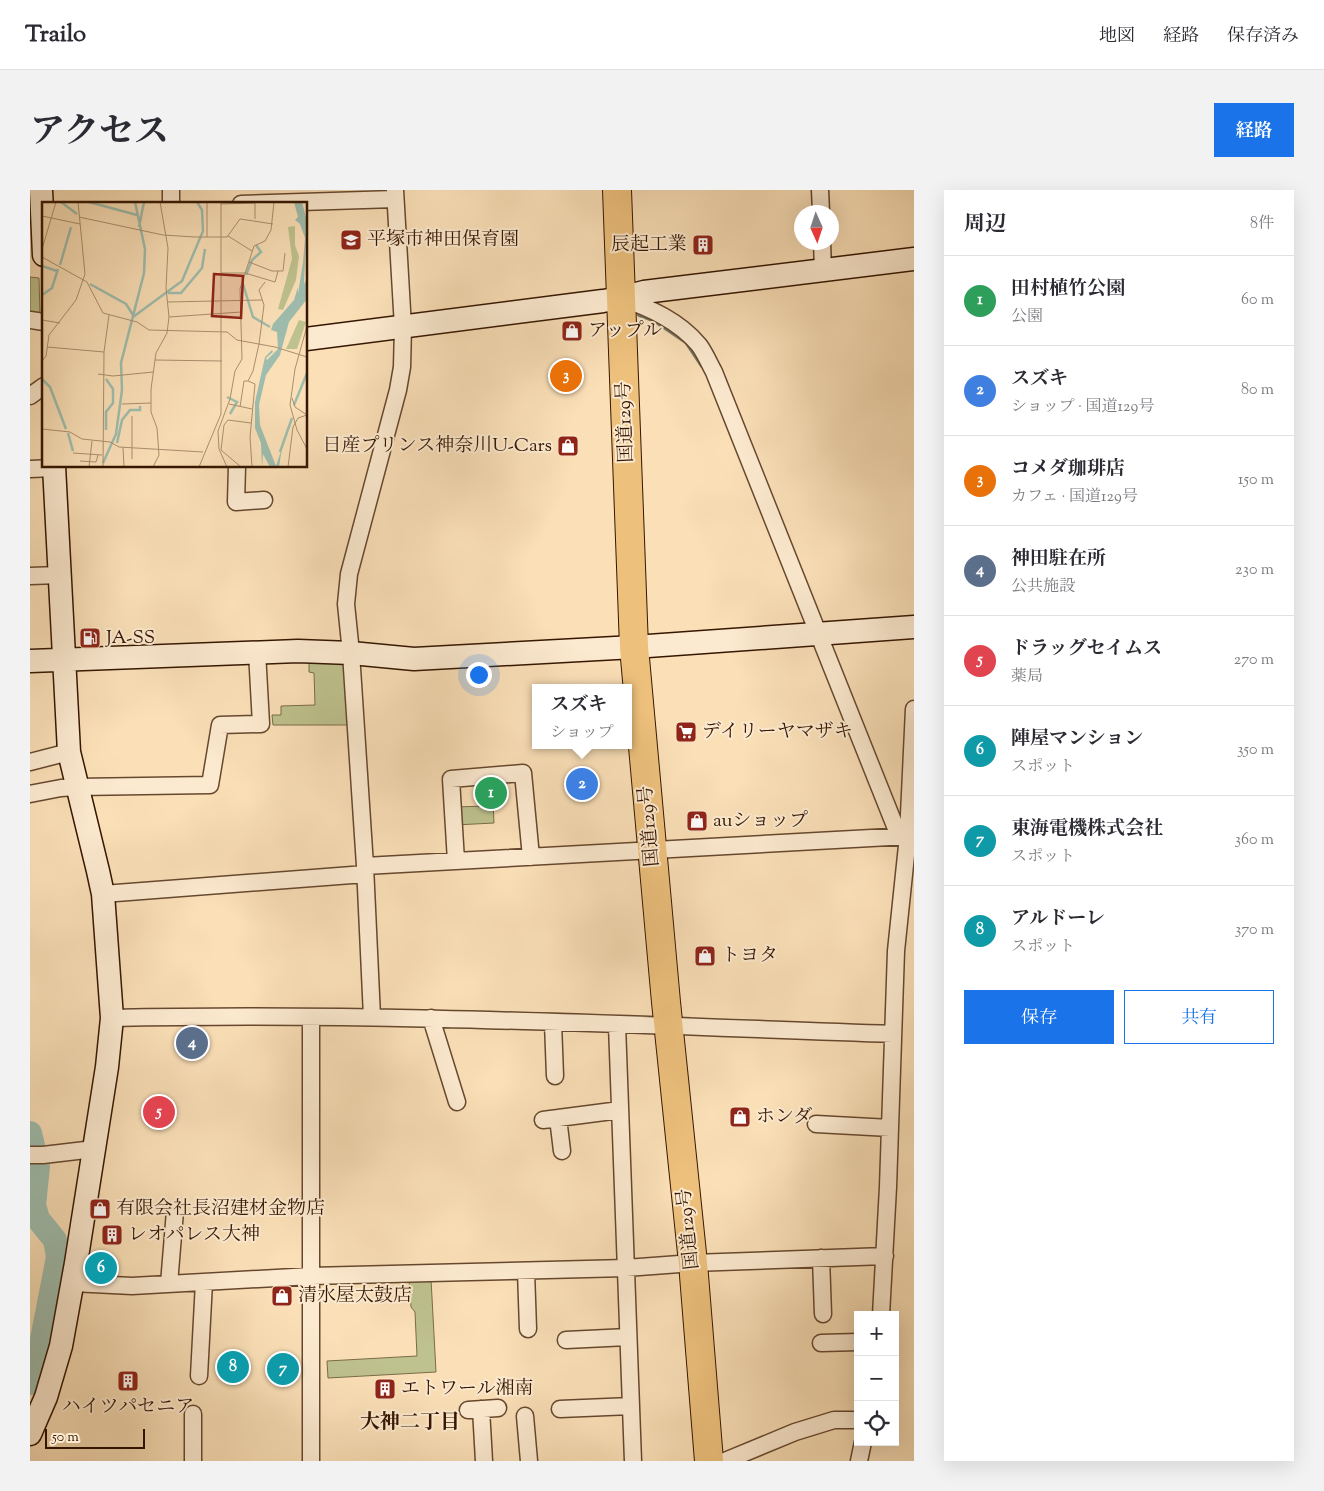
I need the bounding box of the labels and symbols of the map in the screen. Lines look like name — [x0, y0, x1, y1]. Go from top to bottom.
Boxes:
inset map — [42, 202, 308, 468]
north arrow — [794, 205, 839, 250]
place label: 平塚市神田保育園 — [367, 227, 519, 254]
school or university icon: 平塚市神田保育園 — [339, 228, 363, 252]
place label: 辰起工業 — [611, 232, 687, 259]
building icon: 辰起工業 — [691, 233, 715, 257]
place label: アップル — [588, 318, 662, 345]
shop icon: アップル — [560, 319, 584, 343]
pin: 3 — [550, 357, 582, 395]
street label: 国道129号 — [611, 381, 641, 463]
place label: 日産プリンス神奈川U-Cars — [323, 433, 552, 460]
shop icon: 日産プリンス神奈川U-Cars — [556, 434, 580, 458]
place label: JA-SS — [105, 625, 155, 652]
fuel station icon: JA-SS — [78, 626, 102, 650]
your location — [466, 662, 492, 688]
place label: デイリーヤマザキ — [702, 719, 853, 746]
supermarket icon: デイリーヤマザキ — [674, 720, 698, 744]
pin: 2 — [566, 765, 598, 803]
pin: 1 — [475, 774, 507, 812]
street label: 国道129号 — [633, 784, 667, 868]
place label: auショップ — [713, 808, 808, 835]
shop icon: auショップ — [685, 809, 709, 833]
place label: トヨタ — [721, 943, 778, 970]
shop icon: トヨタ — [693, 944, 717, 968]
pin: 4 — [176, 1024, 208, 1062]
pin: 5 — [143, 1093, 175, 1131]
place label: ホンダ — [756, 1104, 812, 1131]
shop icon: ホンダ — [728, 1105, 752, 1129]
street label: 国道129号 — [671, 1187, 707, 1271]
place label: 有限会社長沼建材金物店 — [116, 1196, 325, 1223]
shop icon: 有限会社長沼建材金物店 — [88, 1197, 112, 1221]
place label: レオパレス大神 — [128, 1222, 260, 1249]
building icon: レオパレス大神 — [100, 1223, 124, 1247]
pin: 6 — [85, 1249, 117, 1287]
place label: 清水屋太鼓店 — [298, 1283, 412, 1310]
shop icon: 清水屋太鼓店 — [270, 1284, 294, 1308]
pin: 8 — [217, 1348, 249, 1386]
pin: 7 — [267, 1350, 299, 1388]
building icon: ハイツパセニア — [116, 1369, 140, 1393]
place label: エトワール湘南 — [401, 1376, 534, 1403]
building icon: エトワール湘南 — [373, 1377, 397, 1401]
place label: ハイツパセニア — [62, 1394, 194, 1421]
district label: 大神二丁目 — [360, 1409, 460, 1438]
scale bar — [45, 1426, 145, 1449]

